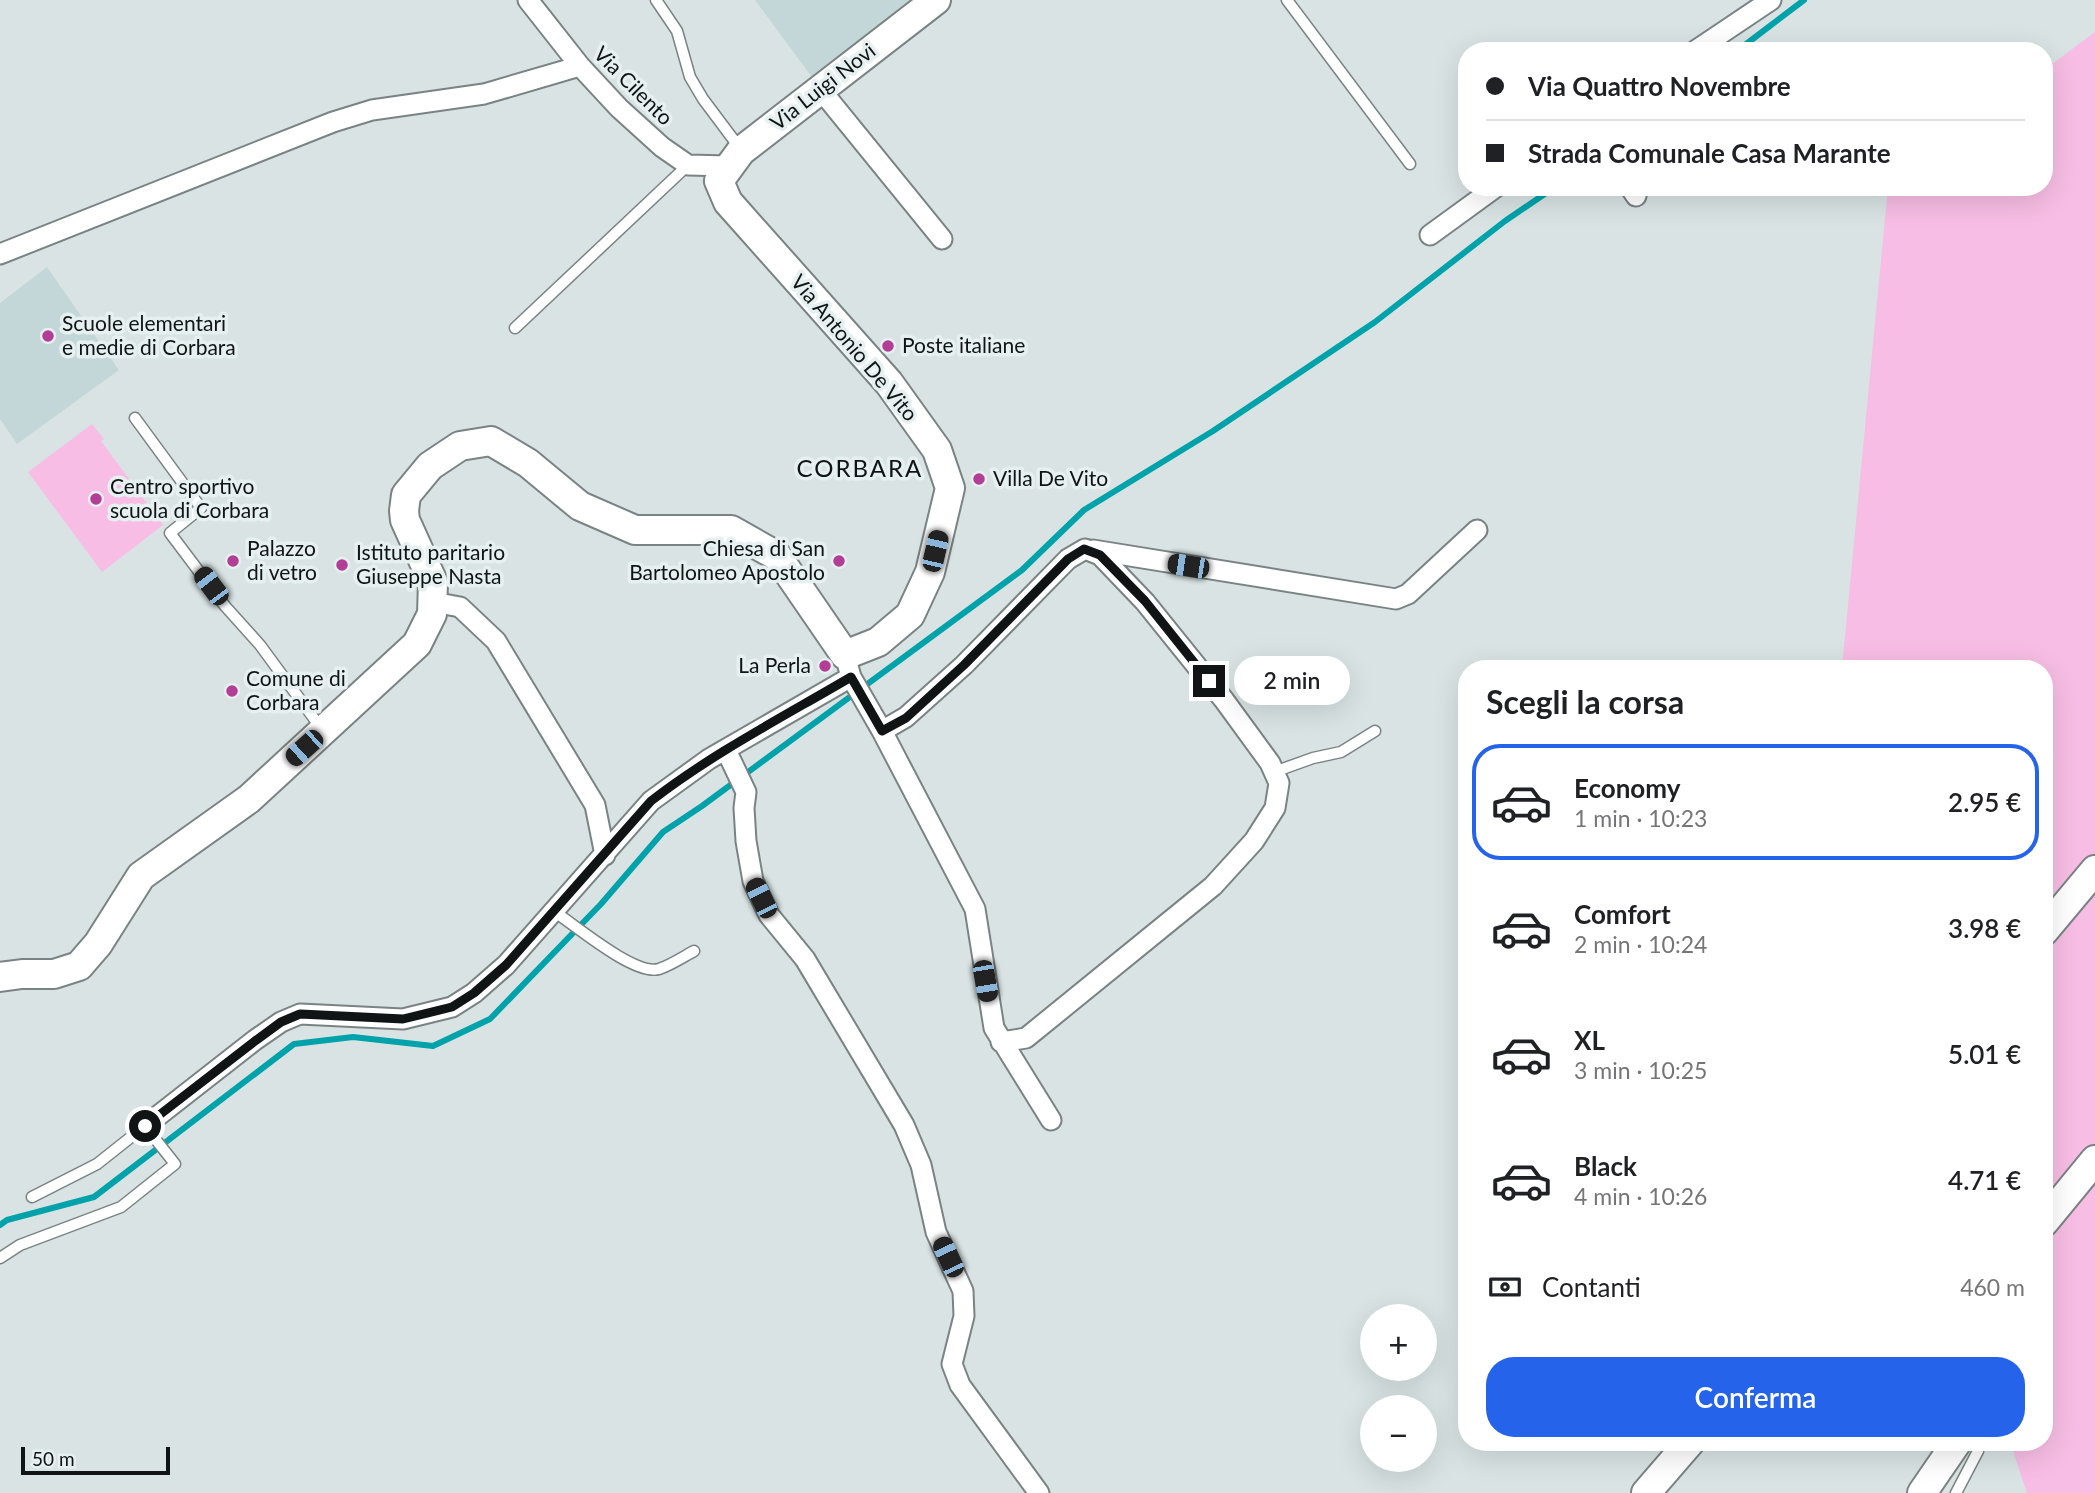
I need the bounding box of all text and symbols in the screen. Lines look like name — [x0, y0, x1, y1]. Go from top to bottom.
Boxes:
street label: Via Luigi Novi — [765, 37, 880, 135]
street label: Via Cilento — [589, 40, 679, 130]
text: Via Quattro Novembre — [1528, 70, 1791, 102]
text: Strada Comunale Casa Marante — [1528, 137, 1891, 169]
street label: Via Antonio De Vito — [787, 269, 924, 426]
place label: Scuole elementari e medie di Corbara — [62, 310, 236, 359]
marker: Scuole elementari e medie di Corbara — [40, 328, 56, 344]
place label: Poste italiane — [902, 332, 1025, 357]
marker: Poste italiane — [880, 338, 896, 354]
district label: CORBARA — [797, 453, 923, 482]
place label: Villa De Vito — [993, 465, 1108, 490]
marker: Villa De Vito — [971, 471, 987, 487]
place label: Centro sportivo scuola di Corbara — [110, 473, 269, 522]
marker: Centro sportivo scuola di Corbara — [88, 491, 104, 507]
car — [921, 528, 950, 574]
place label: Palazzo di vetro — [247, 535, 317, 584]
place label: Chiesa di San Bartolomeo Apostolo — [629, 535, 825, 584]
place label: Istituto paritario Giuseppe Nasta — [356, 539, 505, 588]
car — [1166, 552, 1211, 580]
marker: Palazzo di vetro — [225, 553, 241, 569]
marker: Chiesa di San Bartolomeo Apostolo — [831, 553, 847, 569]
marker: Istituto paritario Giuseppe Nasta — [334, 557, 350, 573]
car — [190, 563, 233, 609]
place label: La Perla — [738, 652, 811, 677]
callout: 2 min — [1234, 656, 1349, 706]
marker: La Perla — [817, 658, 833, 674]
place label: Comune di Corbara — [246, 665, 346, 714]
route end — [1193, 665, 1225, 697]
text: 2 min — [1264, 666, 1320, 694]
text: Scegli la corsa — [1486, 682, 1684, 721]
marker: Comune di Corbara — [224, 683, 240, 699]
car — [282, 726, 327, 770]
icon: car — [1490, 771, 1553, 834]
text: Economy — [1574, 772, 1680, 804]
text: 2.95 € — [1948, 786, 2021, 818]
text: 1 min · 10:23 — [1574, 804, 1707, 832]
car — [743, 875, 780, 921]
icon: car — [1490, 897, 1553, 960]
text: Comfort — [1574, 898, 1671, 930]
text: 3.98 € — [1948, 912, 2021, 944]
text: 2 min · 10:24 — [1574, 930, 1707, 958]
car — [972, 958, 999, 1004]
icon: car — [1490, 1023, 1553, 1086]
text: XL — [1574, 1024, 1605, 1056]
text: 5.01 € — [1948, 1038, 2021, 1070]
text: 3 min · 10:25 — [1574, 1056, 1707, 1084]
route start — [129, 1110, 161, 1142]
icon: car — [1490, 1149, 1553, 1212]
text: Black — [1574, 1150, 1637, 1182]
text: 4.71 € — [1948, 1164, 2021, 1196]
text: 4 min · 10:26 — [1574, 1182, 1707, 1210]
car — [930, 1234, 967, 1280]
icon: cash — [1486, 1268, 1524, 1306]
text: Contanti — [1542, 1271, 1641, 1303]
text: 460 m — [1960, 1273, 2025, 1301]
map controls — [1360, 1304, 1437, 1472]
button: + — [1360, 1304, 1437, 1381]
button: Conferma — [1486, 1357, 2025, 1437]
button: − — [1360, 1395, 1437, 1472]
scale bar — [21, 1444, 170, 1476]
text: 50 m — [32, 1447, 75, 1470]

